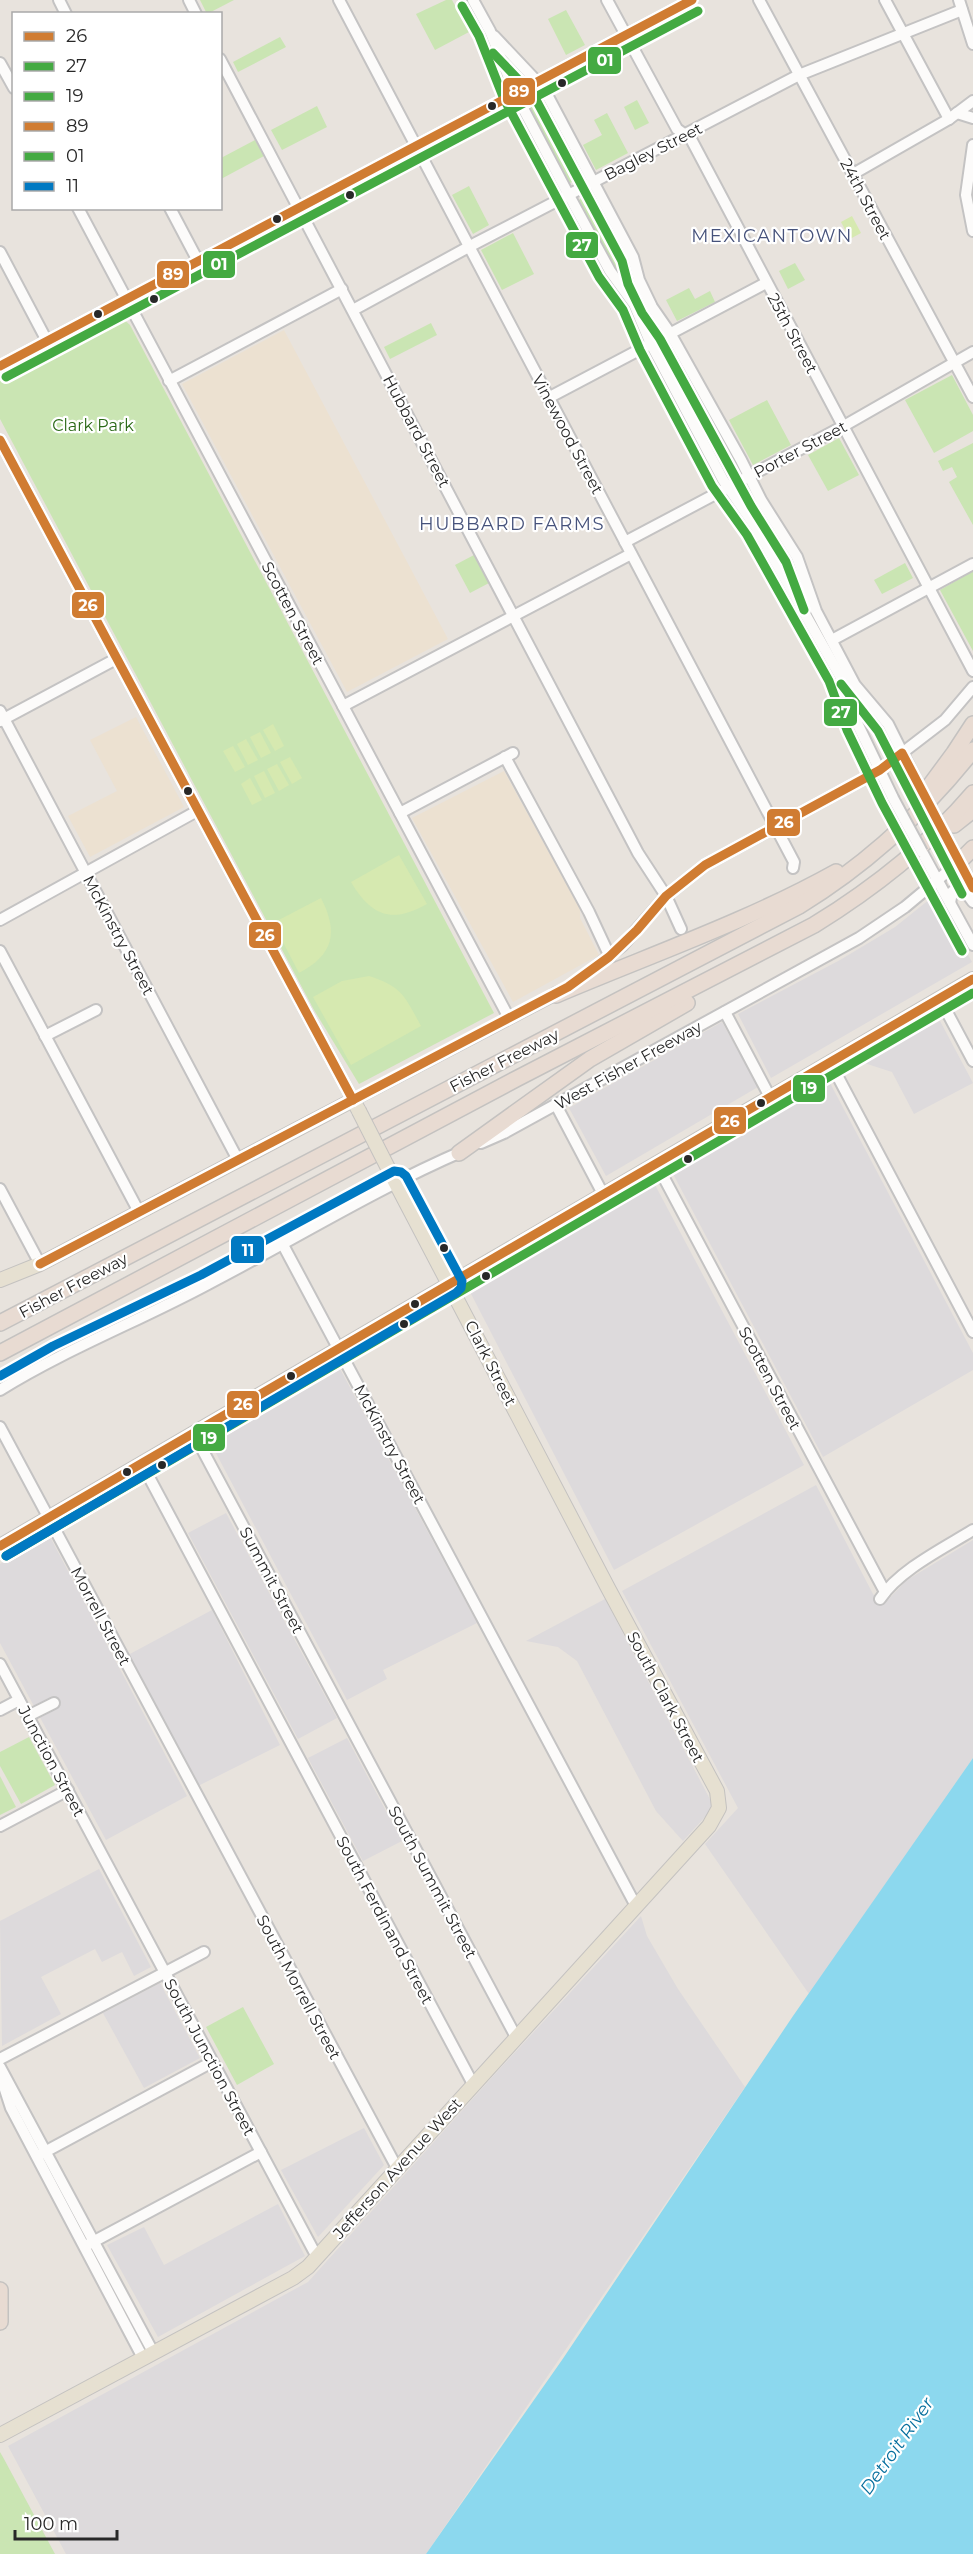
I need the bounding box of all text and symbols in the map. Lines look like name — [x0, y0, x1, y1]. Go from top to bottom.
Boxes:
legend — [12, 12, 222, 210]
text: 26 — [66, 25, 87, 47]
line badge: 01 — [587, 46, 622, 75]
text: 01 — [596, 51, 614, 70]
text: 27 — [66, 55, 87, 77]
line badge: 89 — [502, 77, 536, 106]
unlabelled marker — [556, 77, 568, 89]
text: 89 — [509, 82, 529, 101]
text: 19 — [66, 85, 83, 107]
unlabelled marker — [486, 100, 498, 112]
text: 89 — [66, 115, 88, 137]
street label: Bagley Street — [601, 118, 706, 184]
text: 01 — [66, 145, 84, 167]
street label: 24th Street — [836, 155, 895, 244]
text: 11 — [66, 175, 79, 197]
unlabelled marker — [344, 189, 356, 201]
unlabelled marker — [271, 213, 283, 225]
district label: MEXICANTOWN — [691, 225, 853, 247]
line badge: 27 — [565, 231, 599, 259]
text: 27 — [572, 236, 592, 255]
line badge: 01 — [202, 250, 236, 279]
text: 01 — [210, 255, 228, 274]
line badge: 89 — [156, 260, 190, 289]
text: 89 — [163, 265, 183, 284]
street label: 25th Street — [764, 290, 822, 377]
unlabelled marker — [148, 293, 160, 305]
unlabelled marker — [92, 308, 104, 320]
street label: Vinewood Street — [528, 371, 607, 498]
street label: Hubbard Street — [379, 372, 454, 491]
park label: Clark Park — [52, 416, 134, 435]
street label: Porter Street — [750, 417, 851, 482]
district label: HUBBARD FARMS — [419, 513, 605, 535]
street label: Scotten Street — [257, 558, 328, 669]
line badge: 26 — [71, 591, 105, 619]
text: 26 — [78, 596, 98, 615]
line badge: 27 — [823, 698, 858, 727]
text: 27 — [831, 703, 851, 722]
unlabelled marker — [182, 785, 194, 797]
line badge: 26 — [766, 808, 801, 837]
text: 26 — [774, 813, 794, 832]
street label: McKinstry Street — [79, 872, 158, 999]
line badge: 26 — [248, 921, 282, 949]
text: 26 — [255, 926, 275, 945]
street label: West Fisher Freeway — [551, 1017, 705, 1114]
street label: Fisher Freeway — [446, 1025, 562, 1096]
line badge: 19 — [792, 1074, 826, 1103]
text: 19 — [801, 1079, 817, 1098]
unlabelled marker — [755, 1097, 767, 1109]
line badge: 26 — [713, 1106, 747, 1135]
text: 26 — [720, 1112, 740, 1131]
unlabelled marker — [682, 1153, 694, 1165]
line badge: 11 — [230, 1235, 265, 1264]
text: 11 — [242, 1241, 254, 1260]
unlabelled marker — [438, 1242, 450, 1254]
street label: Fisher Freeway — [16, 1249, 131, 1322]
unlabelled marker — [480, 1270, 492, 1282]
unlabelled marker — [409, 1298, 421, 1310]
street label: Clark Street — [461, 1317, 520, 1410]
unlabelled marker — [398, 1318, 410, 1330]
street label: Scotten Street — [734, 1323, 805, 1434]
unlabelled marker — [285, 1370, 297, 1382]
street label: McKinstry Street — [350, 1381, 429, 1508]
line badge: 26 — [226, 1390, 260, 1419]
text: 26 — [233, 1395, 253, 1414]
line badge: 19 — [192, 1423, 226, 1452]
text: 19 — [201, 1429, 217, 1448]
unlabelled marker — [156, 1459, 168, 1471]
unlabelled marker — [121, 1466, 133, 1478]
street label: Summit Street — [236, 1524, 308, 1637]
street label: Morrell Street — [67, 1564, 135, 1669]
street label: South Clark Street — [623, 1628, 708, 1766]
street label: Junction Street — [14, 1702, 89, 1820]
street label: South Summit Street — [384, 1803, 481, 1962]
street label: South Ferdinand Street — [332, 1833, 437, 2008]
street label: South Morrell Street — [252, 1912, 345, 2063]
street label: South Junction Street — [160, 1976, 259, 2139]
street label: Jefferson Avenue West — [328, 2094, 466, 2243]
water label: Detroit River — [855, 2392, 939, 2499]
scale bar — [15, 2503, 117, 2541]
text: 100 m — [24, 2513, 78, 2535]

